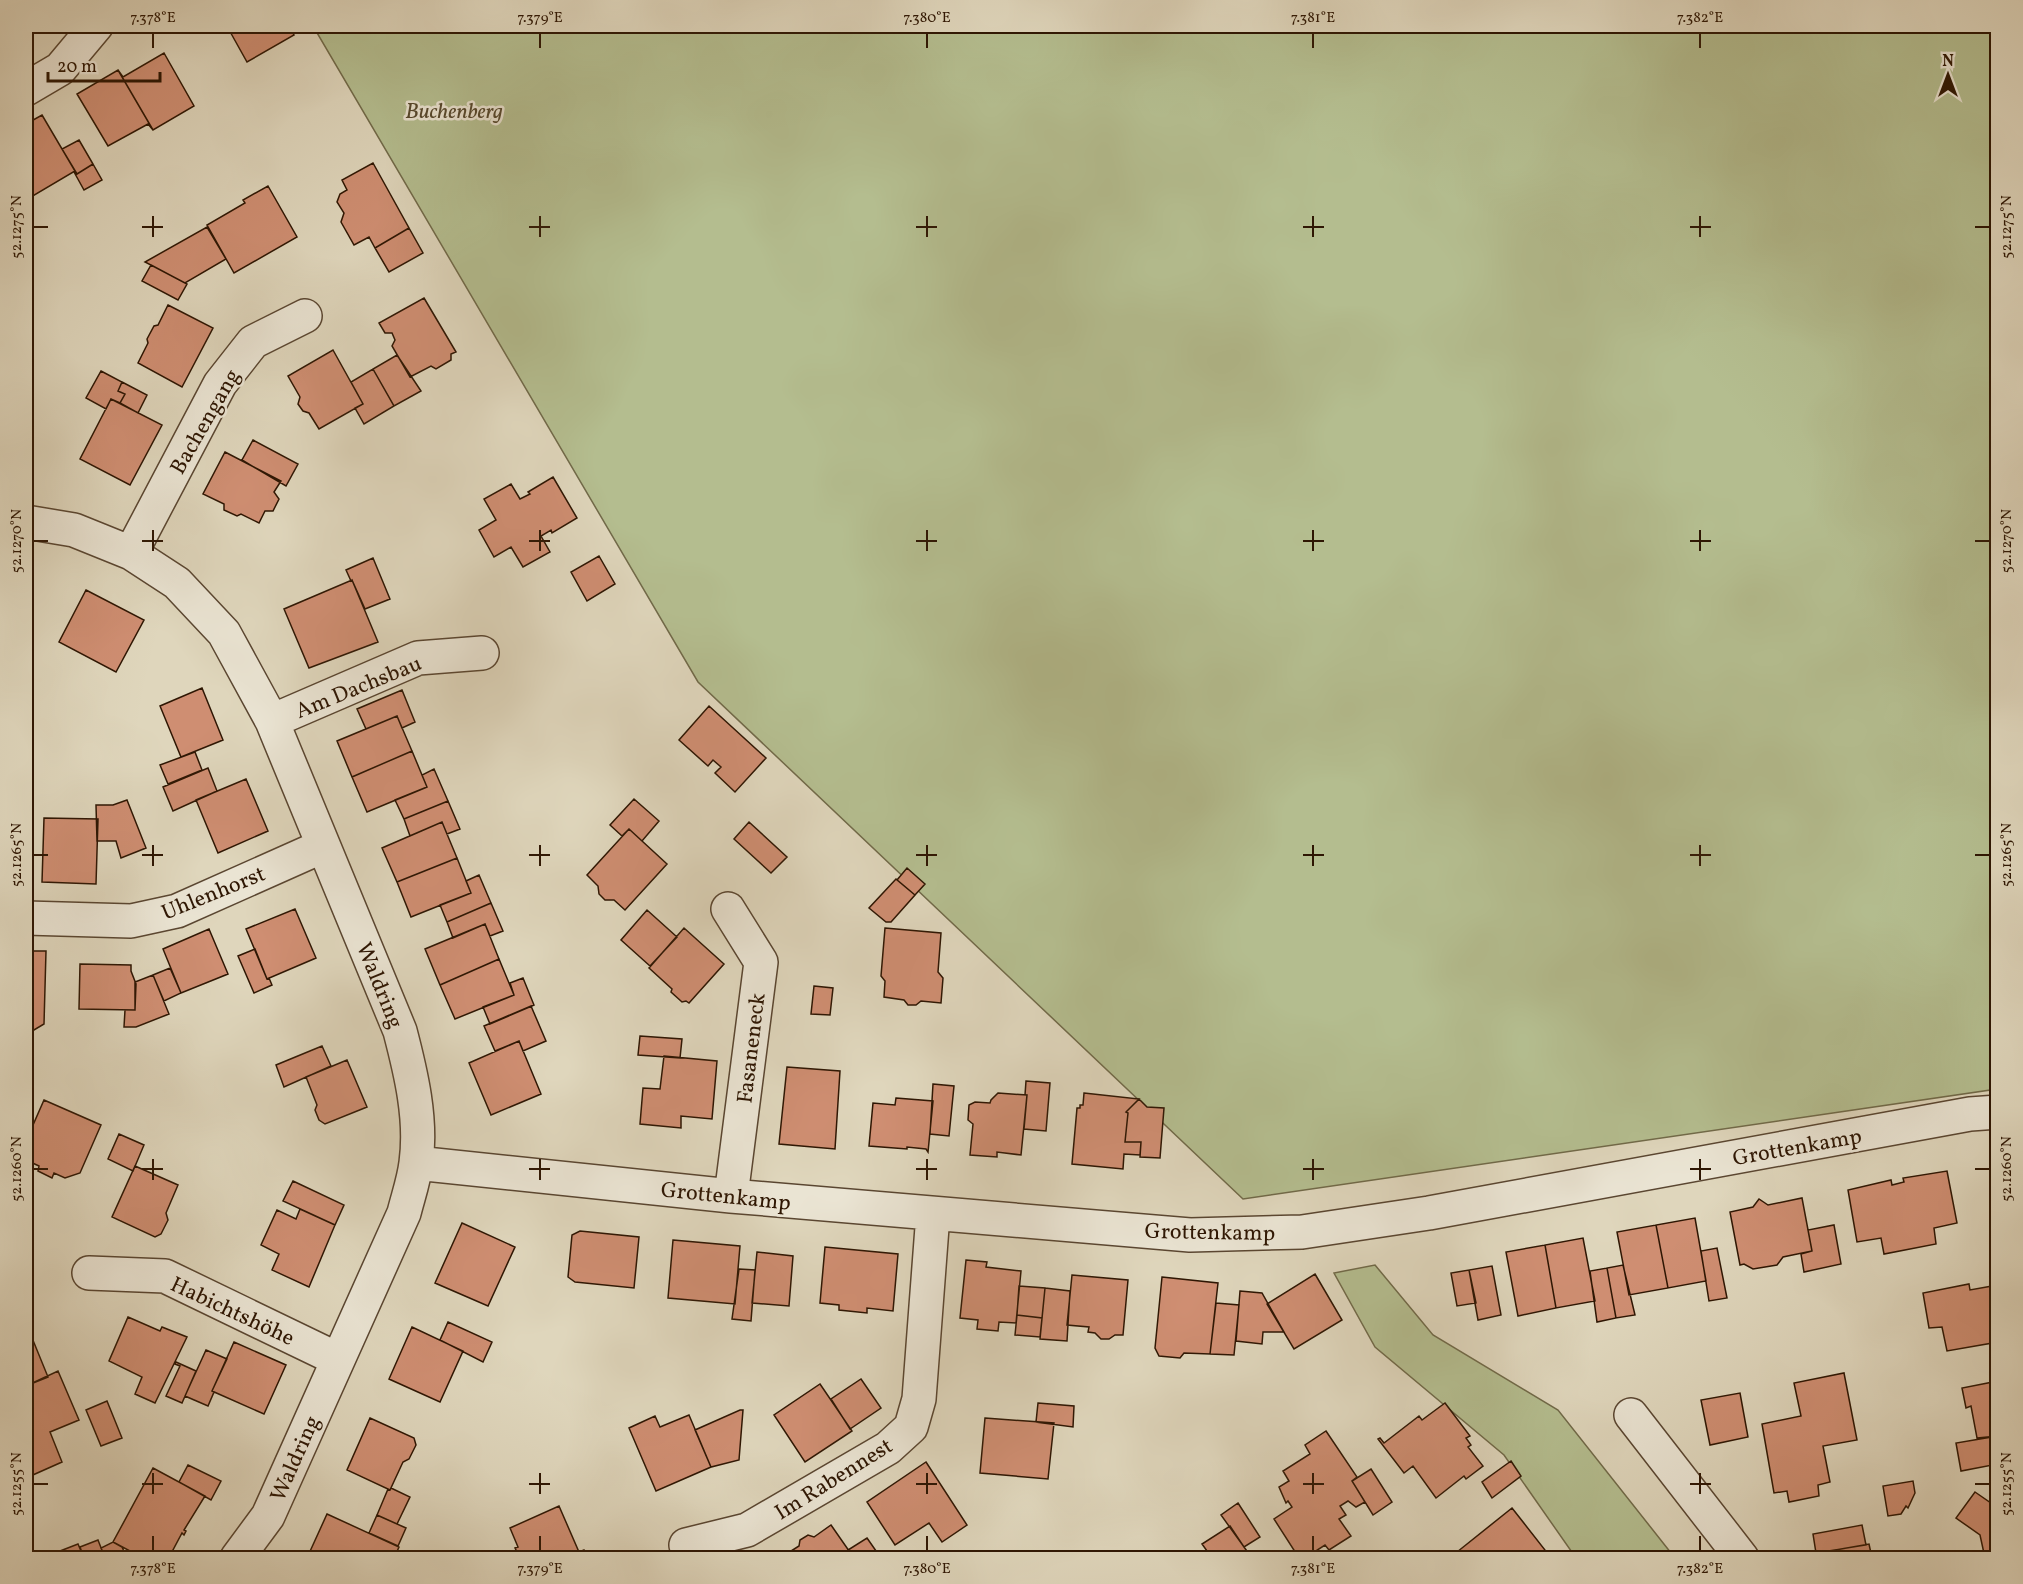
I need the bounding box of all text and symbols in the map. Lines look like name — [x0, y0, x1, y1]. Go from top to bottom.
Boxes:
text: 7.378°E — [130, 8, 176, 29]
text: 7.379°E — [517, 8, 563, 29]
text: 7.380°E — [903, 8, 951, 29]
text: 7.381°E — [1291, 8, 1335, 29]
text: 7.382°E — [1677, 8, 1723, 29]
scale bar — [48, 45, 160, 83]
north arrow — [1918, 45, 1978, 105]
text: N — [1942, 51, 1954, 73]
text: 20 m — [57, 55, 97, 80]
park label: Buchenberg — [405, 97, 503, 128]
text: 52.1275°N — [7, 195, 28, 259]
text: 52.1275°N — [1997, 195, 2018, 259]
street label: Bachengang — [163, 364, 249, 481]
text: 52.1270°N — [7, 509, 28, 573]
text: 52.1270°N — [1997, 509, 2018, 573]
street label: Am Dachsbau — [291, 649, 427, 728]
text: 52.1265°N — [7, 823, 28, 887]
text: 52.1265°N — [1997, 823, 2018, 887]
street label: Uhlenhorst — [157, 859, 271, 929]
street label: Waldring — [347, 938, 410, 1034]
street label: Fasaneneck — [730, 991, 775, 1105]
street label: Grottenkamp — [1730, 1122, 1864, 1175]
text: 52.1260°N — [7, 1136, 28, 1202]
text: 52.1260°N — [1997, 1136, 2018, 1202]
street label: Grottenkamp — [659, 1175, 792, 1220]
street label: Grottenkamp — [1144, 1217, 1276, 1250]
street label: Habichtshöhe — [165, 1270, 299, 1355]
street label: Waldring — [264, 1411, 329, 1507]
street label: Im Rabennest — [769, 1431, 900, 1529]
text: 52.1255°N — [7, 1452, 28, 1516]
text: 52.1255°N — [1997, 1452, 2018, 1516]
text: 7.378°E — [130, 1559, 176, 1580]
text: 7.379°E — [517, 1559, 563, 1580]
text: 7.380°E — [903, 1559, 951, 1580]
text: 7.381°E — [1291, 1559, 1335, 1580]
text: 7.382°E — [1677, 1559, 1723, 1580]

